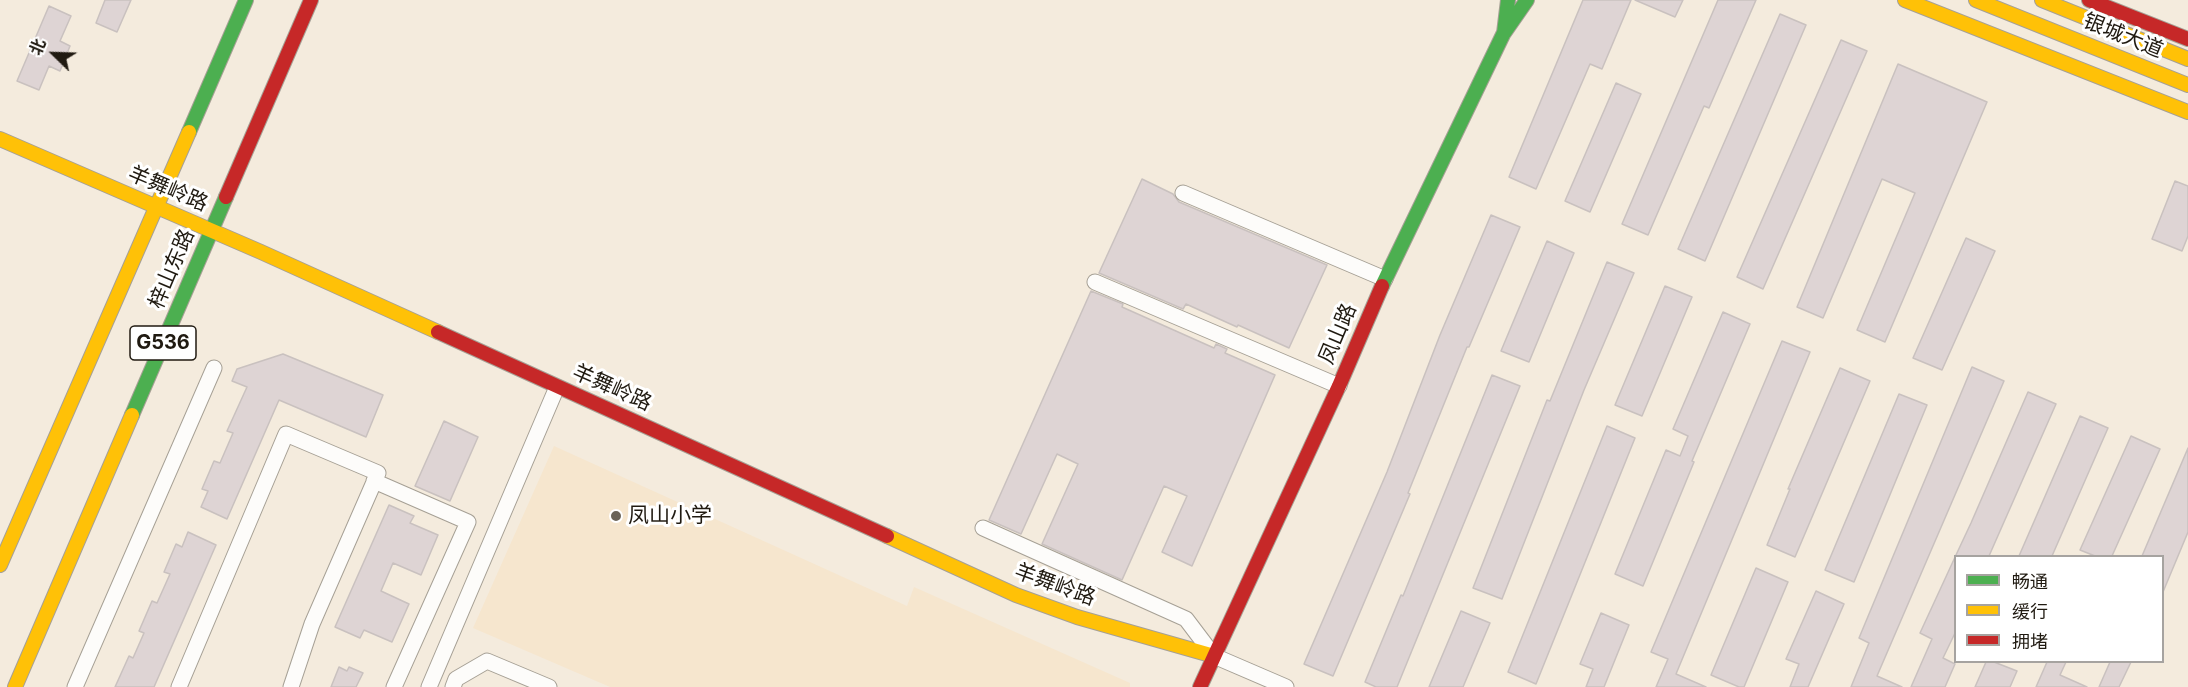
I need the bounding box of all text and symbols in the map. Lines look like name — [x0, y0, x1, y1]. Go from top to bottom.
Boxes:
street label: 银城大道 — [2079, 9, 2167, 63]
north arrow — [24, 24, 84, 84]
text: 北 — [25, 36, 50, 58]
street label: 羊舞岭路 — [124, 161, 212, 217]
street label: 梓山东路 — [144, 225, 200, 313]
street label: 凤山路 — [1314, 300, 1362, 368]
road number: G536 — [130, 326, 196, 360]
street label: 羊舞岭路 — [569, 359, 655, 417]
place label: 凤山小学 — [628, 503, 712, 529]
marker: 凤山小学 — [609, 509, 623, 523]
legend — [1954, 555, 2164, 663]
street label: 羊舞岭路 — [1011, 559, 1099, 611]
text: 畅通 — [2012, 571, 2048, 592]
text: 缓行 — [2012, 601, 2048, 622]
text: 拥堵 — [2012, 631, 2048, 652]

